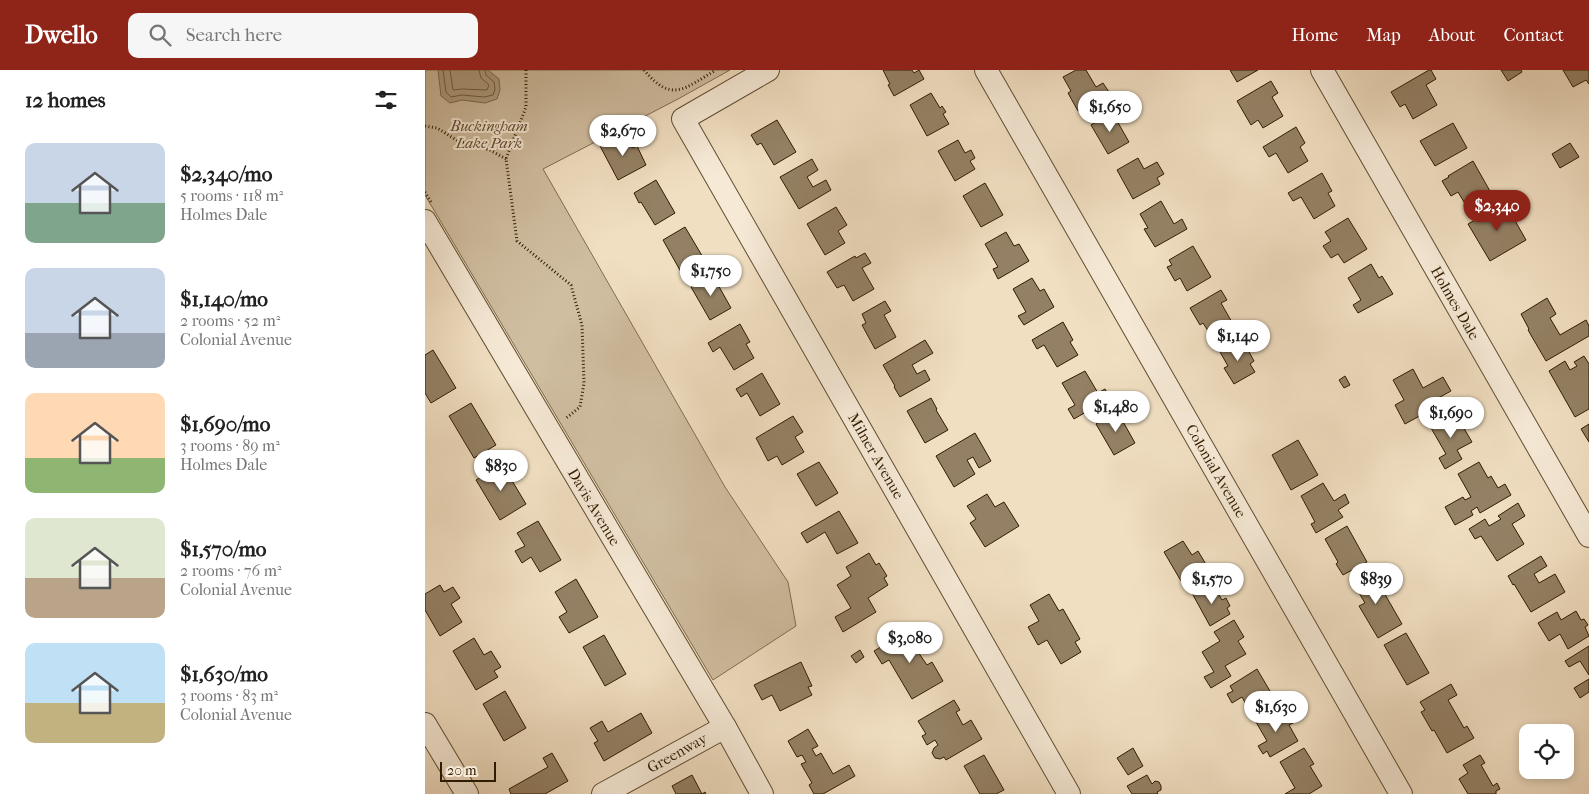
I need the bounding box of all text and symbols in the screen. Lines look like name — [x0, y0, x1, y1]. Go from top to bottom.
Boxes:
search box — [128, 13, 478, 58]
text: Dwello — [25, 21, 98, 49]
icon: search — [146, 21, 174, 49]
text: Search here — [186, 24, 282, 46]
text: Home — [1291, 25, 1338, 46]
text: Map — [1366, 25, 1401, 46]
text: About — [1429, 25, 1475, 46]
text: Contact — [1503, 25, 1564, 46]
icon: filters — [372, 86, 400, 114]
text: 12 homes — [25, 88, 106, 112]
pin: $1,650 — [1069, 90, 1151, 133]
text: $1,650 — [1089, 97, 1131, 116]
pin: $2,670 — [582, 114, 664, 157]
park label: Buckingham Lake Park — [449, 117, 528, 152]
text: $2,670 — [600, 121, 646, 140]
text: $2,340/mo — [180, 162, 272, 186]
icon: home — [65, 163, 125, 223]
text: 5 rooms · 118 m² — [180, 186, 283, 205]
pin: $2,340 — [1456, 190, 1538, 232]
text: $2,340 — [1474, 196, 1520, 215]
text: Holmes Dale — [180, 205, 267, 224]
pin: $1,750 — [670, 254, 752, 297]
text: $1,750 — [691, 261, 731, 280]
street label: Holmes Dale — [1427, 263, 1484, 343]
text: $1,140/mo — [180, 287, 268, 311]
icon: home — [65, 288, 125, 348]
text: 2 rooms · 52 m² — [180, 311, 280, 330]
pin: $1,140 — [1197, 320, 1279, 362]
text: $1,140 — [1217, 326, 1259, 345]
text: Colonial Avenue — [180, 330, 292, 349]
pin: $1,480 — [1075, 390, 1157, 433]
pin: $1,690 — [1410, 396, 1492, 439]
text: $1,480 — [1094, 397, 1138, 416]
text: $1,690 — [1429, 403, 1473, 422]
street label: Milner Avenue — [844, 410, 908, 503]
text: $1,690/mo — [180, 412, 270, 436]
icon: home — [65, 413, 125, 473]
street label: Colonial Avenue — [1182, 421, 1250, 521]
text: 3 rooms · 89 m² — [180, 436, 280, 455]
pin: $830 — [471, 450, 531, 492]
text: Holmes Dale — [180, 455, 267, 474]
text: $830 — [485, 456, 517, 475]
street label: Davis Avenue — [564, 465, 624, 550]
text: $1,570/mo — [180, 537, 266, 561]
icon: home — [65, 538, 125, 598]
text: 2 rooms · 76 m² — [180, 561, 281, 580]
pin: $1,570 — [1171, 562, 1253, 605]
pin: $839 — [1346, 562, 1406, 605]
text: $1,570 — [1192, 569, 1232, 588]
text: $839 — [1360, 569, 1392, 588]
text: Colonial Avenue — [180, 580, 292, 599]
pin: $3,080 — [869, 622, 951, 664]
text: $3,080 — [888, 628, 932, 647]
text: $1,630/mo — [180, 662, 268, 686]
icon: home — [65, 663, 125, 723]
text: 3 rooms · 83 m² — [180, 686, 278, 705]
pin: $1,630 — [1235, 690, 1317, 733]
text: $1,630 — [1255, 697, 1297, 716]
text: Colonial Avenue — [180, 705, 292, 724]
map controls — [1519, 724, 1574, 779]
button: locate — [1519, 724, 1574, 779]
street label: Greenway — [644, 729, 711, 777]
scale bar — [440, 759, 496, 782]
text: 20 m — [447, 762, 477, 779]

